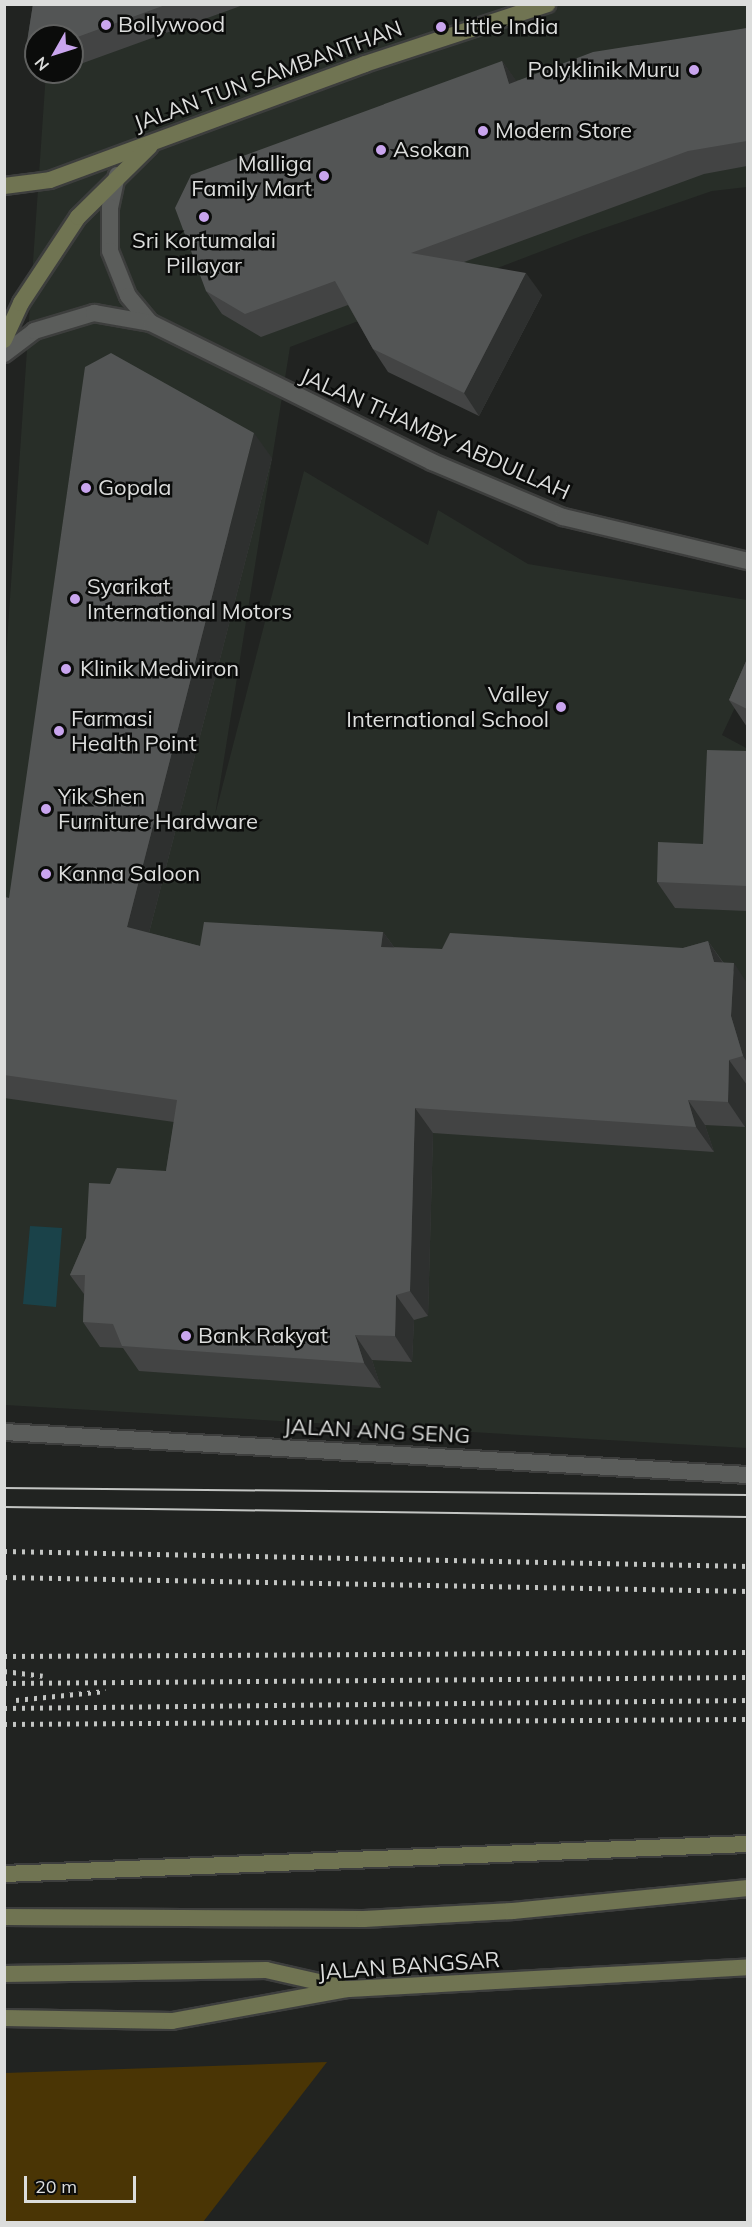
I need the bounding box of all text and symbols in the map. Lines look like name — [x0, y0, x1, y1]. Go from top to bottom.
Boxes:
place label: Bollywood — [118, 12, 225, 38]
place label: Little India — [453, 14, 559, 40]
street label: JALAN TUN SAMBANTHAN — [130, 15, 406, 137]
marker: Bollywood — [99, 18, 113, 32]
marker: Little India — [434, 20, 448, 34]
north arrow — [24, 24, 84, 84]
text: N — [30, 53, 53, 75]
place label: Polyklinik Muru — [527, 57, 680, 83]
marker: Polyklinik Muru — [685, 61, 703, 79]
place label: Modern Store — [495, 118, 632, 144]
marker: Modern Store — [476, 124, 490, 138]
place label: Asokan — [393, 137, 470, 163]
marker: Asokan — [374, 143, 388, 157]
place label: Malliga Family Mart — [191, 150, 312, 202]
marker: Malliga Family Mart — [317, 169, 331, 183]
marker: Sri Kortumalai Pillayar — [197, 210, 211, 224]
place label: Sri Kortumalai Pillayar — [132, 227, 276, 278]
street label: JALAN THAMBY ABDULLAH — [296, 362, 574, 506]
place label: Gopala — [98, 475, 171, 501]
marker: Gopala — [79, 481, 93, 495]
place label: Syarikat International Motors — [87, 573, 292, 624]
marker: Syarikat International Motors — [68, 592, 82, 606]
place label: Klinik Mediviron — [80, 656, 239, 682]
marker: Klinik Mediviron — [57, 660, 75, 678]
place label: Valley International School — [346, 681, 549, 732]
marker: Valley International School — [554, 700, 568, 714]
place label: Farmasi Health Point — [71, 705, 197, 756]
marker: Farmasi Health Point — [52, 724, 66, 738]
place label: Yik Shen Furniture Hardware — [58, 783, 258, 834]
marker: Yik Shen Furniture Hardware — [39, 802, 53, 816]
place label: Kanna Saloon — [58, 861, 200, 887]
marker: Kanna Saloon — [39, 867, 53, 881]
place label: Bank Rakyat — [198, 1323, 328, 1349]
marker: Bank Rakyat — [179, 1329, 193, 1343]
street label: JALAN ANG SENG — [283, 1413, 471, 1449]
street label: JALAN BANGSAR — [317, 1946, 501, 1986]
scale bar — [27, 2164, 140, 2202]
text: 20 m — [35, 2175, 77, 2198]

